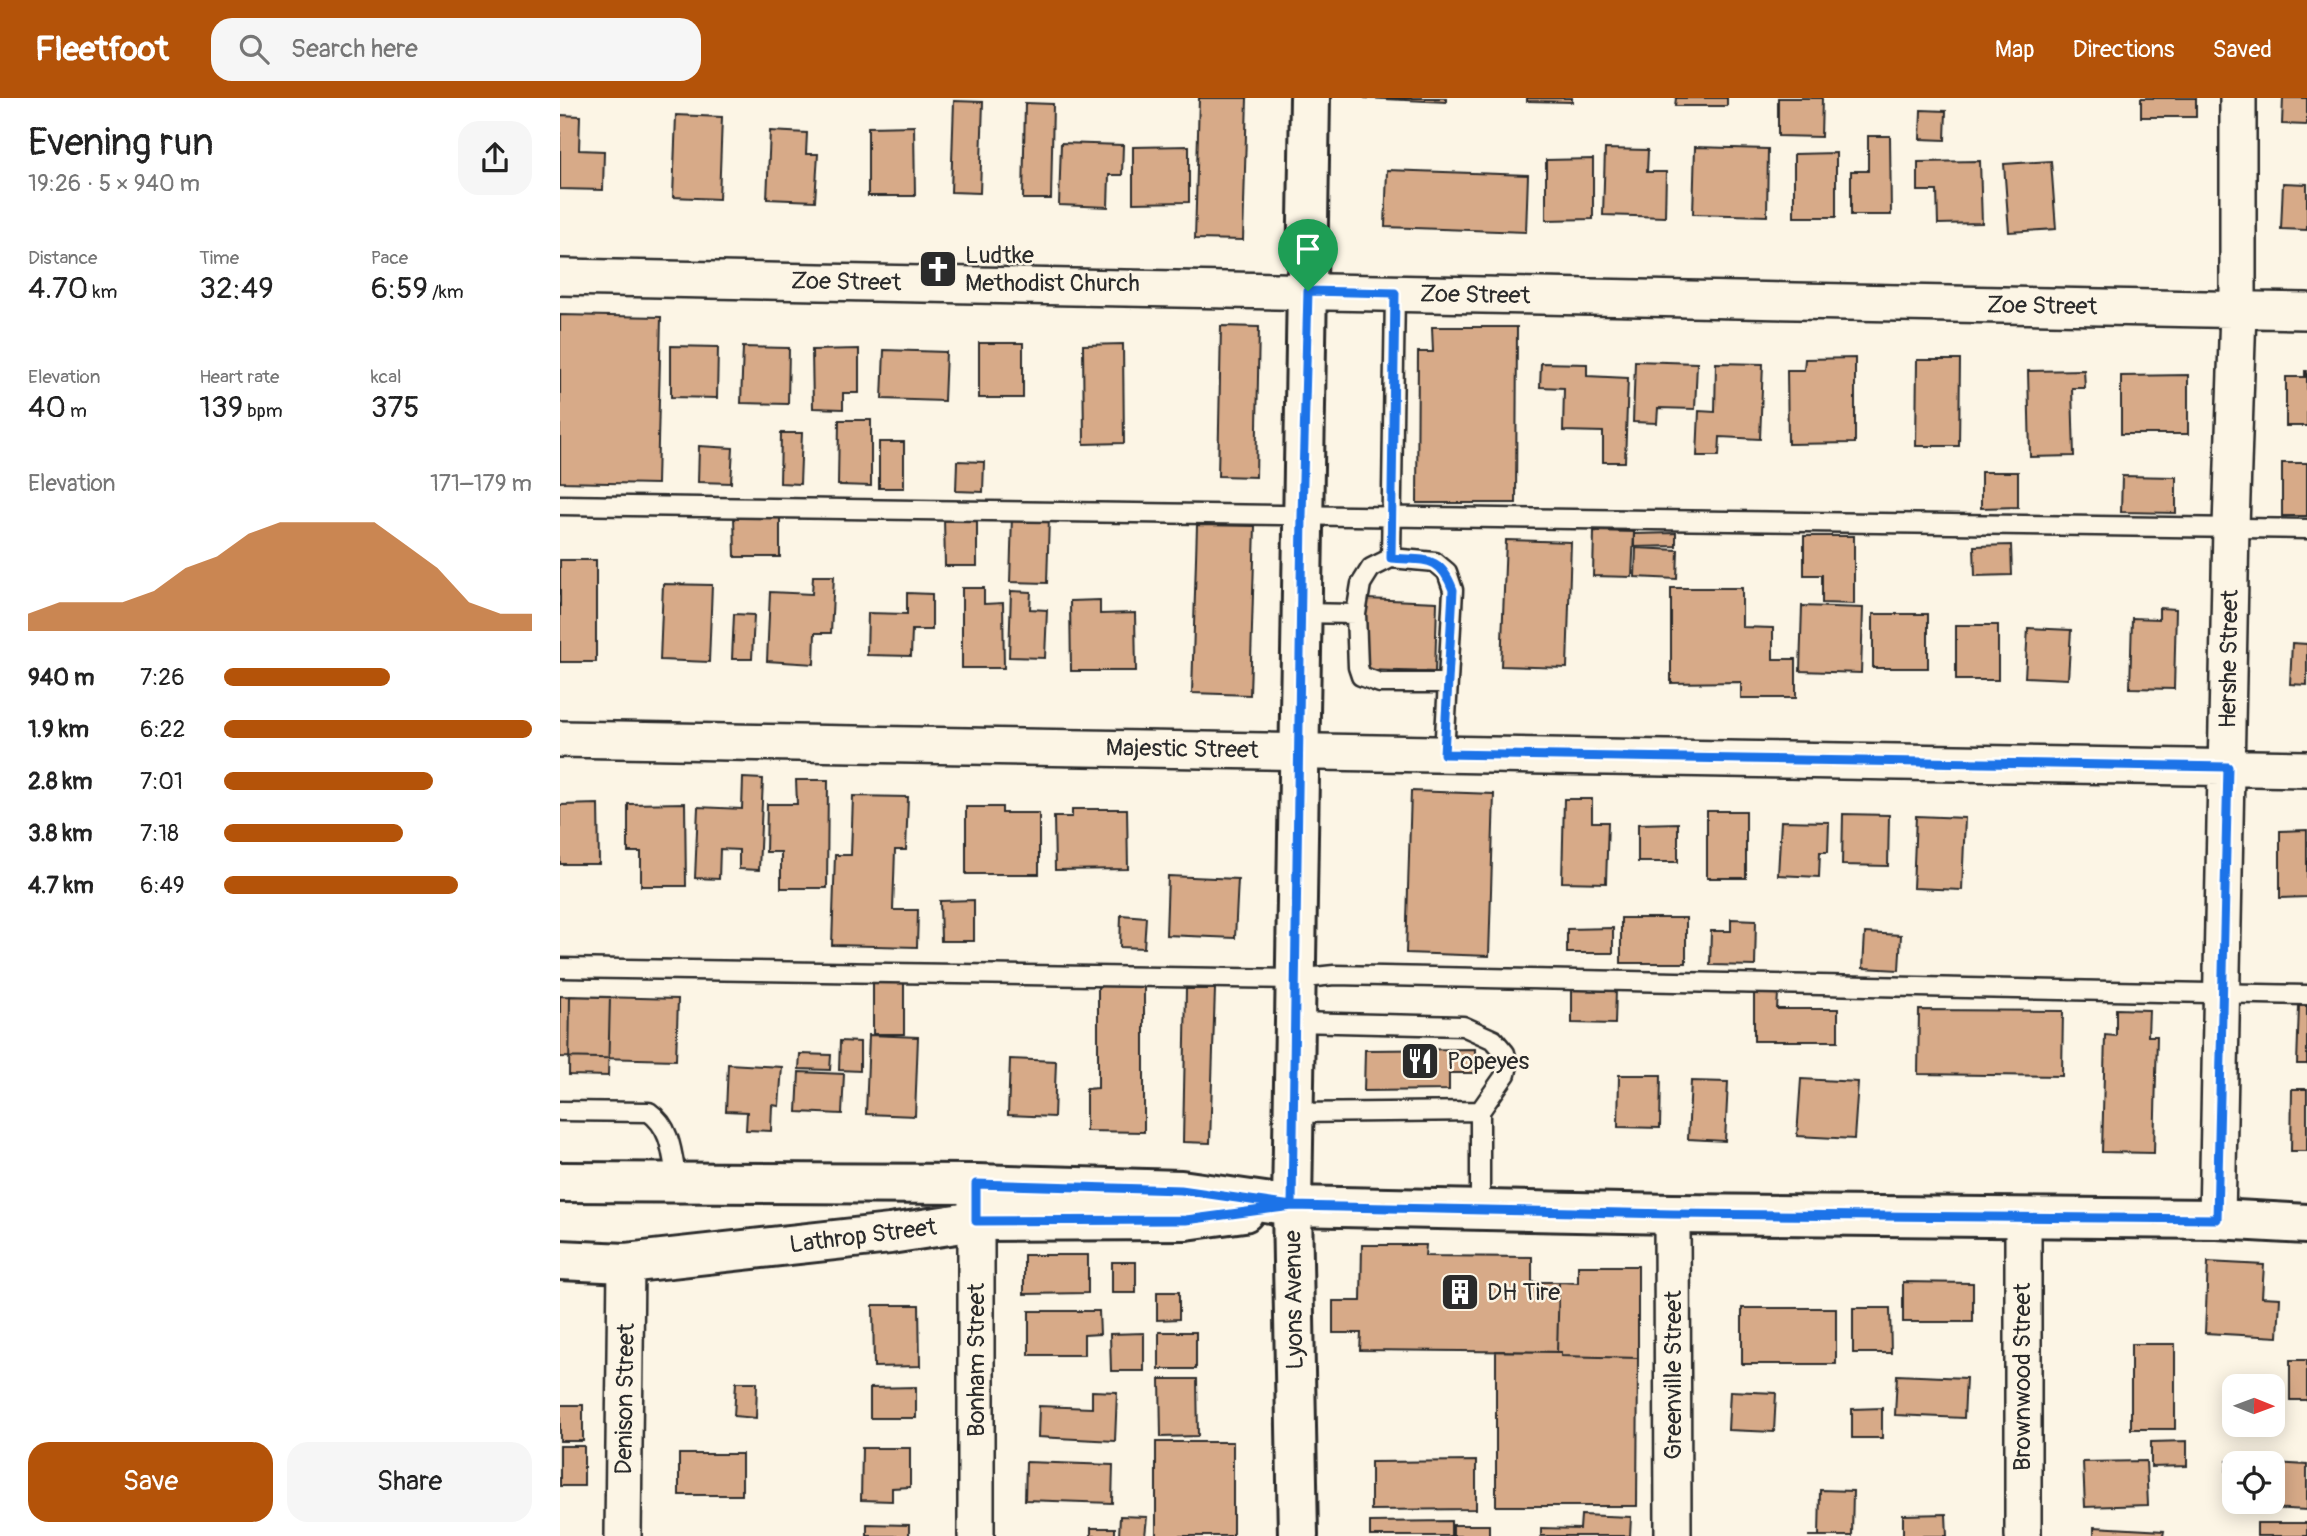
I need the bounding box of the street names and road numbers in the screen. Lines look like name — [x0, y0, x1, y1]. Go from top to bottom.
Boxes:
street label: Zoe Street — [791, 267, 902, 297]
street label: Zoe Street — [1420, 280, 1531, 310]
street label: Zoe Street — [1987, 291, 2098, 321]
street label: Hershe Street — [2213, 589, 2245, 729]
street label: Majestic Street — [1105, 733, 1259, 765]
street label: Lathrop Street — [788, 1213, 938, 1259]
street label: Lyons Avenue — [1278, 1230, 1310, 1370]
street label: Bonham Street — [962, 1283, 991, 1437]
street label: Brownwood Street — [2008, 1283, 2037, 1471]
street label: Greenville Street — [1659, 1290, 1688, 1460]
street label: Denison Street — [609, 1323, 641, 1475]

